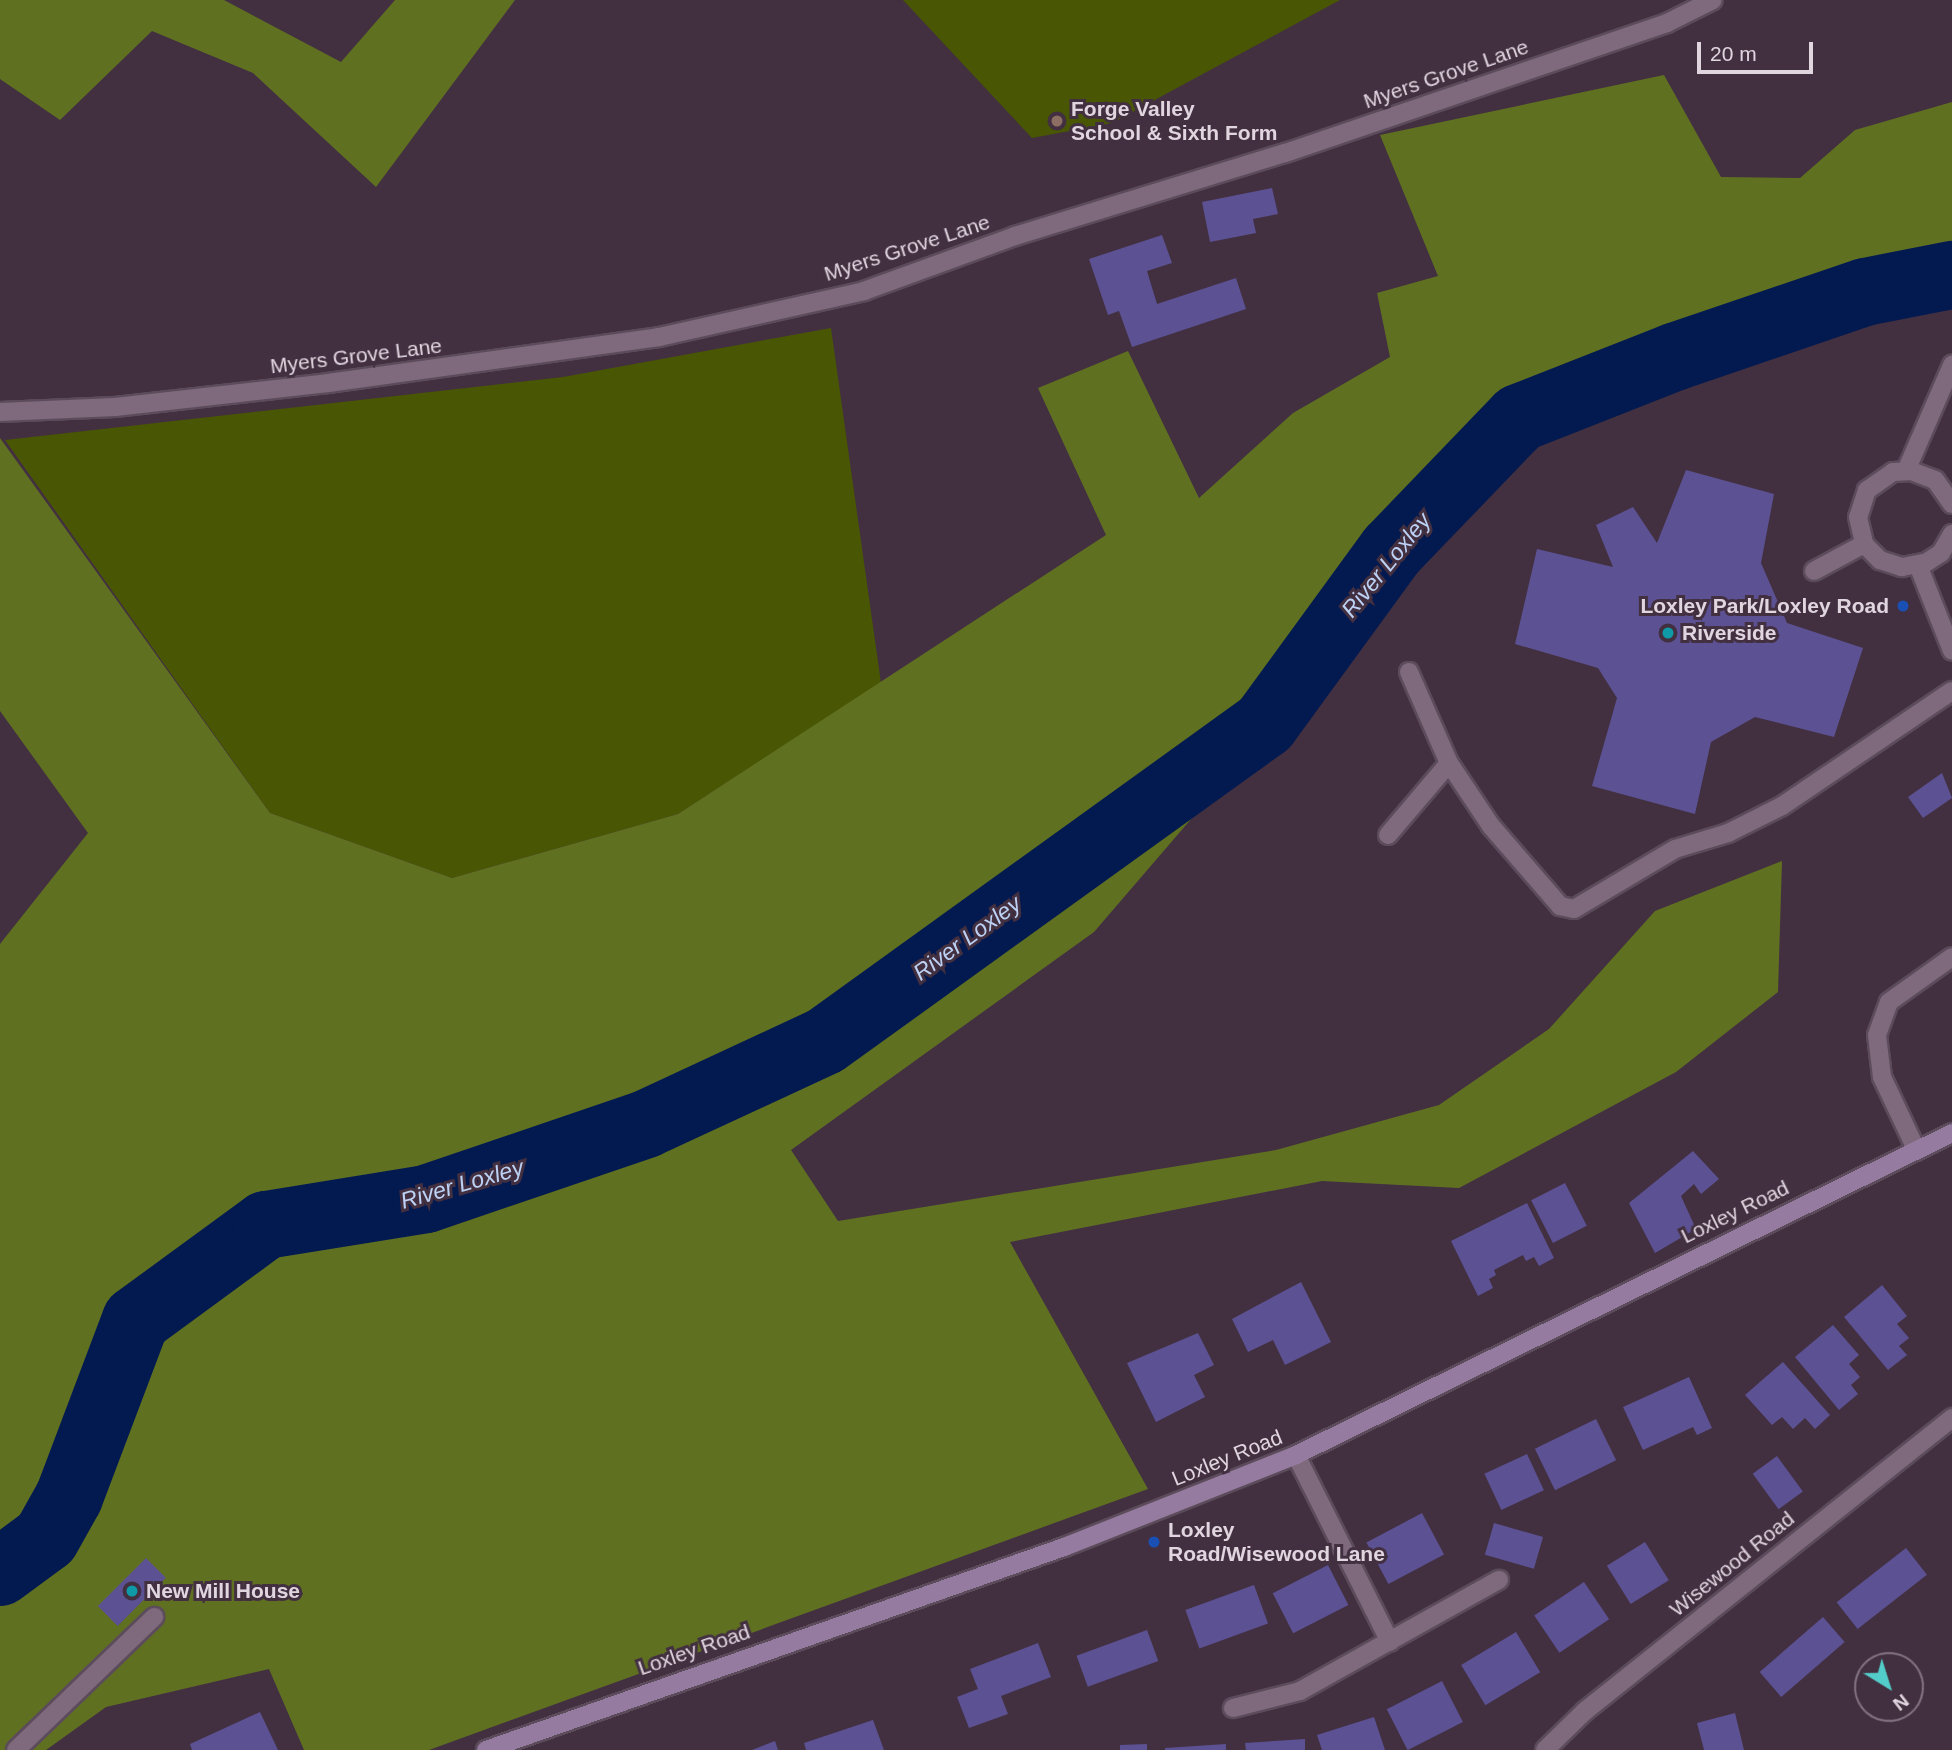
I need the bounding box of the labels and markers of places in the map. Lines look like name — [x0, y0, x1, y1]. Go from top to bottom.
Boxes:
place label: Forge Valley School & Sixth Form — [1071, 96, 1278, 146]
marker: Forge Valley School & Sixth Form — [1049, 113, 1065, 129]
place label: Loxley Park/Loxley Road — [1640, 593, 1889, 619]
marker: Loxley Park/Loxley Road — [1895, 598, 1911, 614]
place label: Riverside — [1682, 620, 1777, 646]
marker: Riverside — [1660, 625, 1676, 641]
place label: Loxley Road/Wisewood Lane — [1168, 1517, 1385, 1567]
marker: Loxley Road/Wisewood Lane — [1146, 1534, 1162, 1550]
place label: New Mill House — [146, 1578, 300, 1604]
marker: New Mill House — [124, 1583, 140, 1599]

